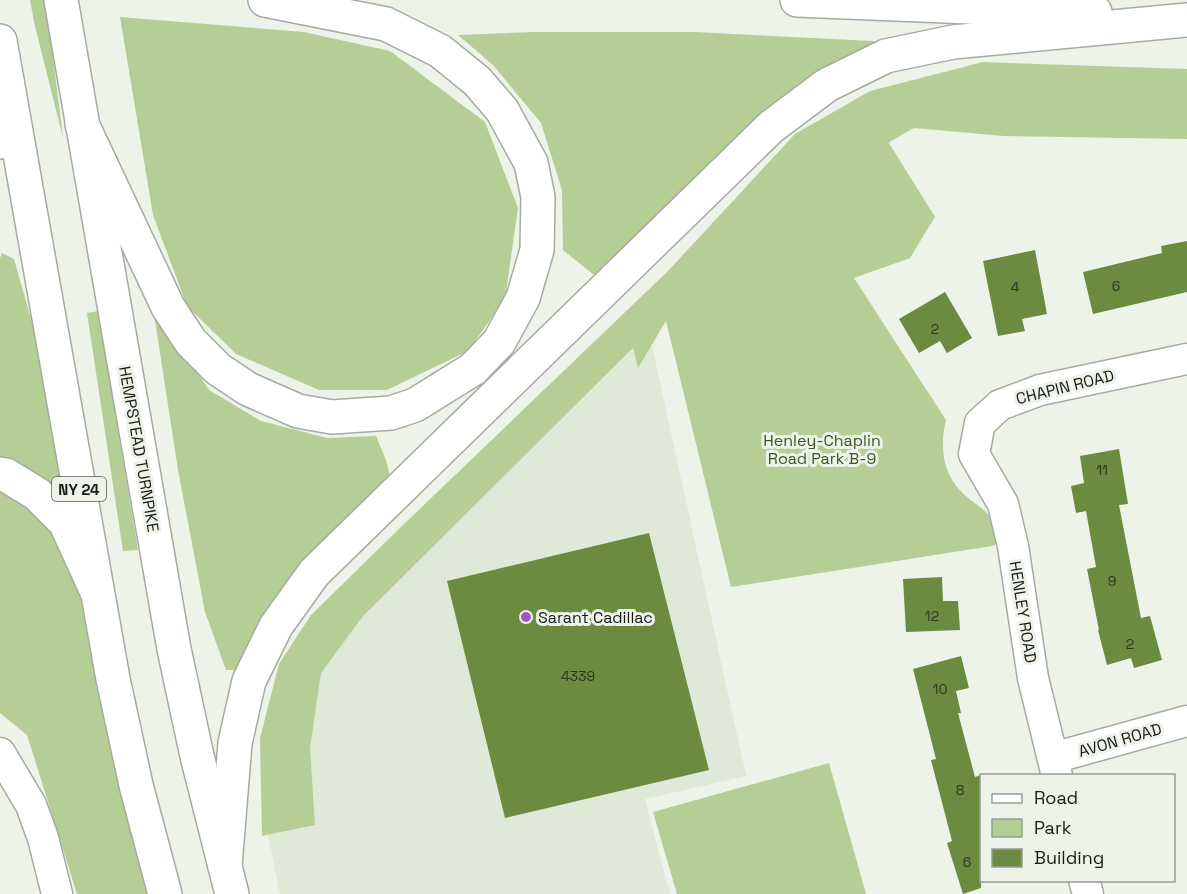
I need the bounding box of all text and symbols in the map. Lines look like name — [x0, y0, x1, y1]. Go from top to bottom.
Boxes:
house number: 6 — [1112, 277, 1120, 295]
house number: 4 — [1011, 278, 1020, 296]
house number: 2 — [931, 320, 939, 338]
street label: HEMPSTEAD TURNPIKE — [114, 364, 164, 534]
street label: CHAPIN ROAD — [1014, 365, 1116, 409]
park label: Henley-Chaplin Road Park B-9 — [763, 430, 881, 469]
house number: 11 — [1096, 461, 1108, 479]
road number: NY 24 — [52, 477, 106, 501]
street label: HENLEY ROAD — [1005, 560, 1041, 664]
house number: 9 — [1108, 572, 1116, 590]
place label: Sarant Cadillac — [538, 607, 653, 628]
house number: 12 — [925, 607, 939, 625]
marker: Sarant Cadillac — [519, 610, 533, 624]
house number: 2 — [1126, 635, 1134, 653]
house number: 4339 — [561, 667, 595, 685]
house number: 10 — [933, 680, 947, 698]
street label: AVON ROAD — [1076, 718, 1164, 762]
legend — [980, 774, 1175, 882]
house number: 8 — [956, 781, 965, 799]
text: Road — [1034, 786, 1078, 809]
text: Park — [1034, 816, 1072, 839]
text: Building — [1034, 846, 1104, 869]
house number: 6 — [963, 853, 971, 871]

